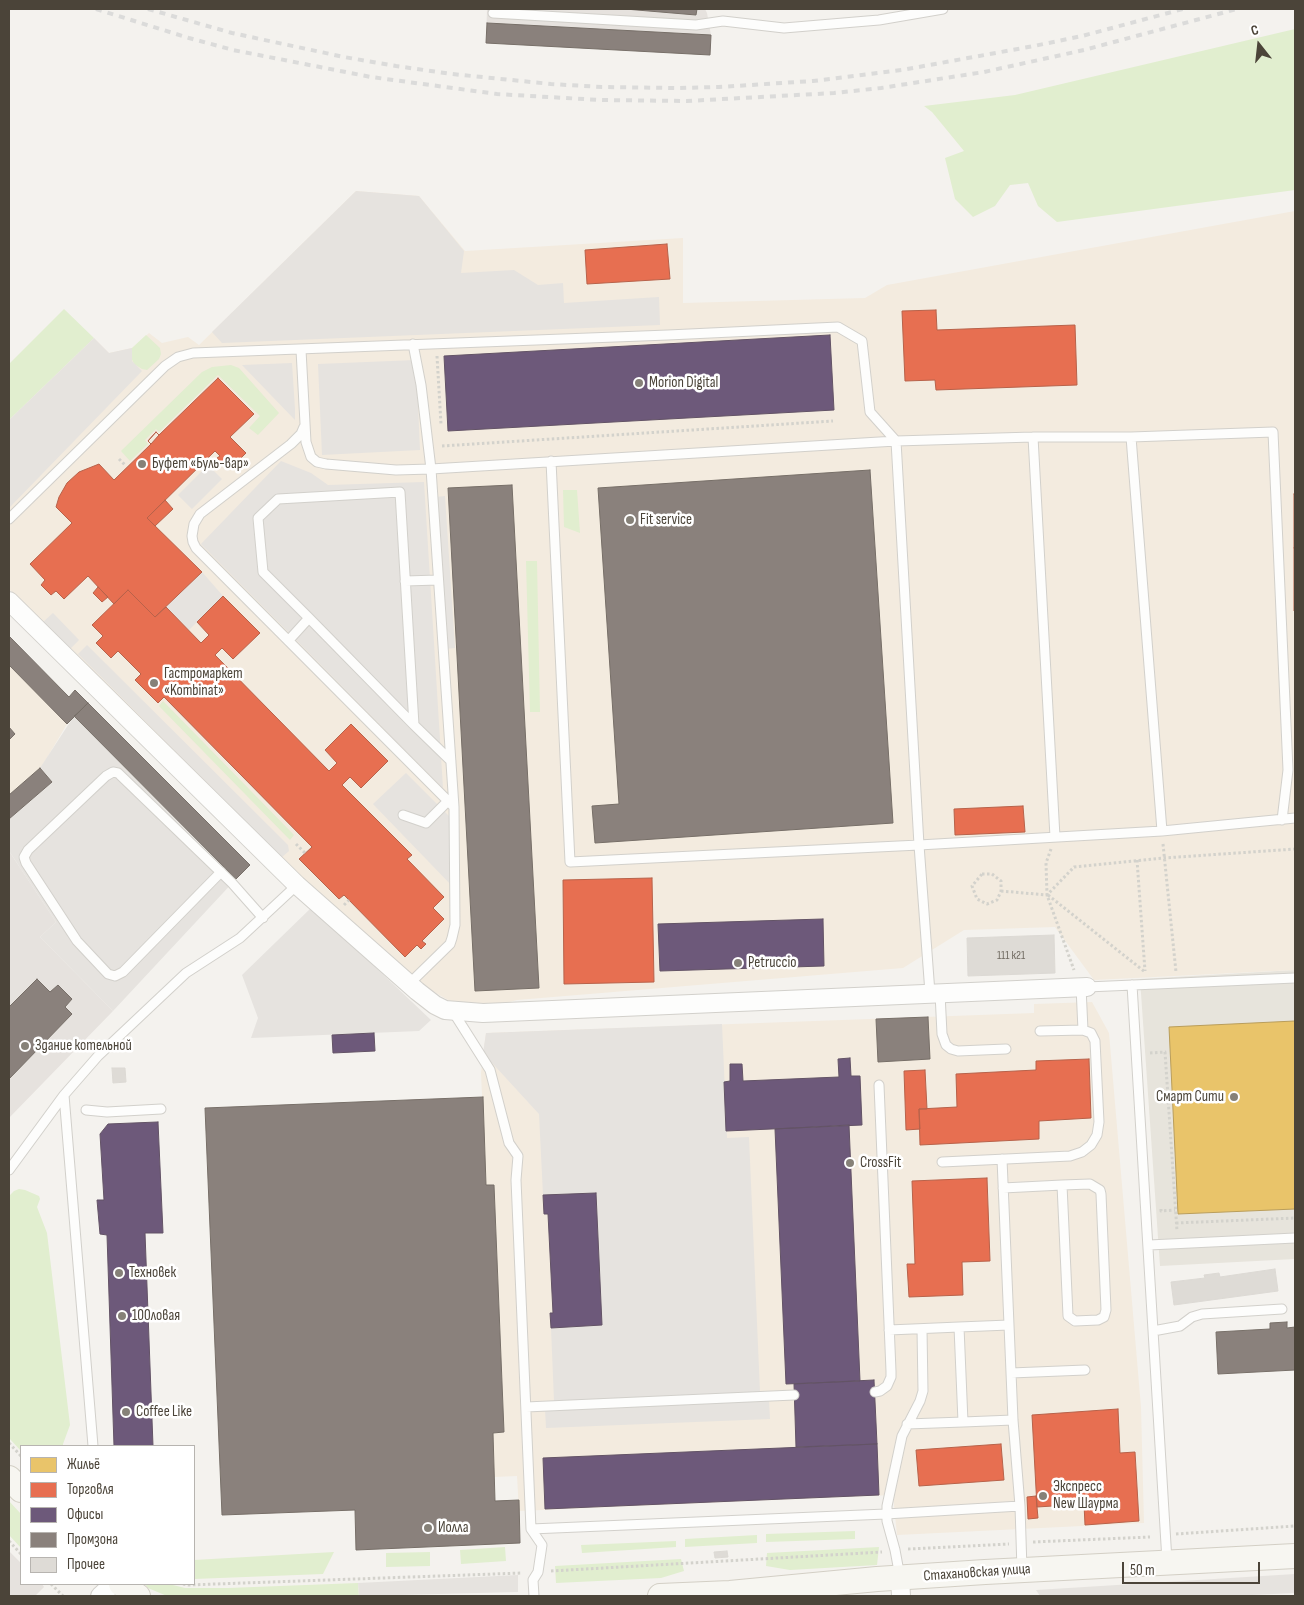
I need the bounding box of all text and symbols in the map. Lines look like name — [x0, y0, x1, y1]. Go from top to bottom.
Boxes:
north arrow — [1234, 20, 1284, 70]
text: С — [1249, 21, 1261, 39]
place label: Morion Digital — [649, 374, 718, 392]
marker: Morion Digital — [633, 377, 645, 389]
place label: Буфет «Буль-вар» — [152, 455, 249, 473]
marker: Буфет «Буль-вар» — [136, 458, 148, 470]
place label: Fit service — [640, 511, 692, 529]
marker: Fit service — [624, 514, 636, 526]
place label: Гастромаркет «Kombinat» — [164, 665, 243, 700]
marker: Гастромаркет «Kombinat» — [148, 677, 160, 689]
house number: 111 к21 — [997, 949, 1025, 963]
place label: Petruccio — [748, 954, 796, 972]
marker: Petruccio — [732, 957, 744, 969]
place label: Здание котельной — [35, 1037, 132, 1055]
marker: Здание котельной — [19, 1040, 31, 1052]
place label: Смарт Сити — [1156, 1088, 1224, 1106]
marker: Смарт Сити — [1228, 1091, 1240, 1103]
place label: CrossFit — [860, 1154, 901, 1172]
marker: CrossFit — [844, 1157, 856, 1169]
place label: Техновек — [129, 1264, 176, 1282]
marker: Техновек — [113, 1267, 125, 1279]
place label: 100ловая — [132, 1307, 180, 1325]
marker: 100ловая — [116, 1310, 128, 1322]
place label: Coffee Like — [136, 1403, 192, 1421]
marker: Coffee Like — [120, 1406, 132, 1418]
legend — [20, 1445, 195, 1585]
text: Жильё — [67, 1455, 100, 1474]
place label: Экспресс New Шаурма — [1053, 1478, 1119, 1513]
text: Торговля — [67, 1480, 114, 1499]
marker: Экспресс New Шаурма — [1037, 1490, 1049, 1502]
text: Офисы — [67, 1505, 103, 1524]
place label: Иолла — [438, 1519, 469, 1537]
marker: Иолла — [422, 1522, 434, 1534]
text: Промзона — [67, 1530, 118, 1549]
scale bar — [1124, 1552, 1262, 1584]
text: Прочее — [67, 1555, 105, 1574]
street label: Стахановская улица — [923, 1560, 1031, 1586]
text: 50 m — [1130, 1561, 1155, 1580]

